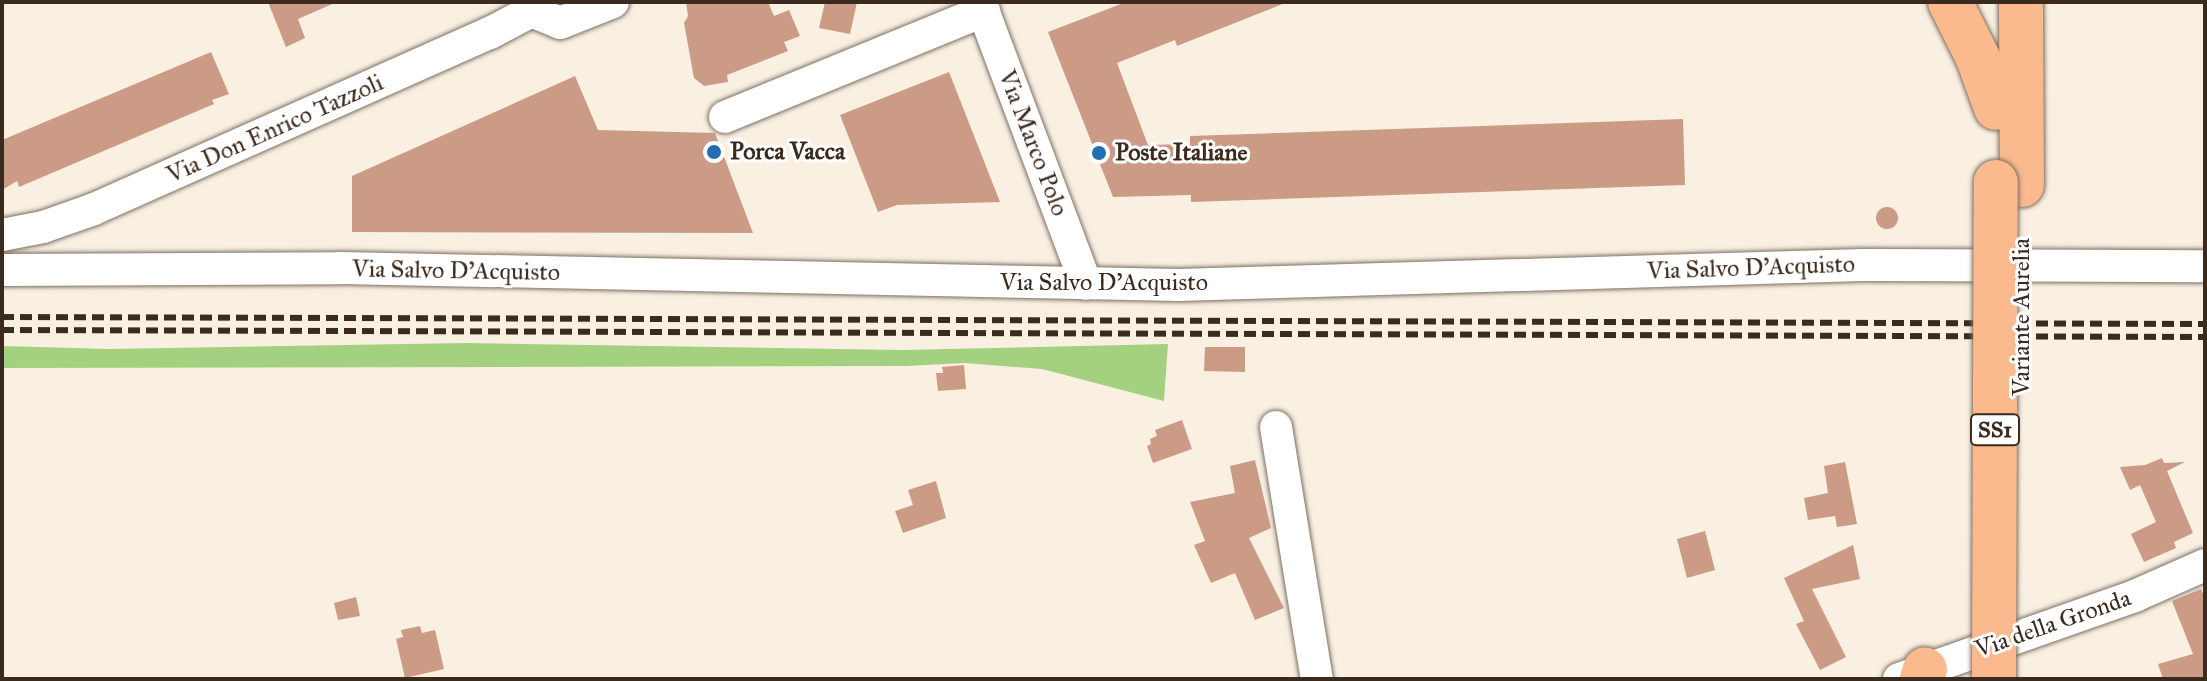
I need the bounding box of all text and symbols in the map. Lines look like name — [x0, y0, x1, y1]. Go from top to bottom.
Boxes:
street label: Via Marco Polo — [992, 66, 1074, 220]
street label: Via Don Enrico Tazzoli — [162, 68, 388, 190]
place label: Porca Vacca — [730, 138, 845, 166]
place label: Poste Italiane — [1115, 139, 1247, 167]
marker: Porca Vacca — [705, 143, 723, 161]
marker: Poste Italiane — [1090, 144, 1108, 162]
street label: Variante Aurelia — [2008, 238, 2036, 396]
street label: Via Salvo D'Acquisto — [1647, 250, 1855, 286]
street label: Via Salvo D'Acquisto — [352, 255, 560, 287]
street label: Via Salvo D'Acquisto — [1000, 269, 1208, 297]
road number: SS1 — [1969, 412, 2021, 448]
street label: Via della Gronda — [1971, 584, 2135, 664]

